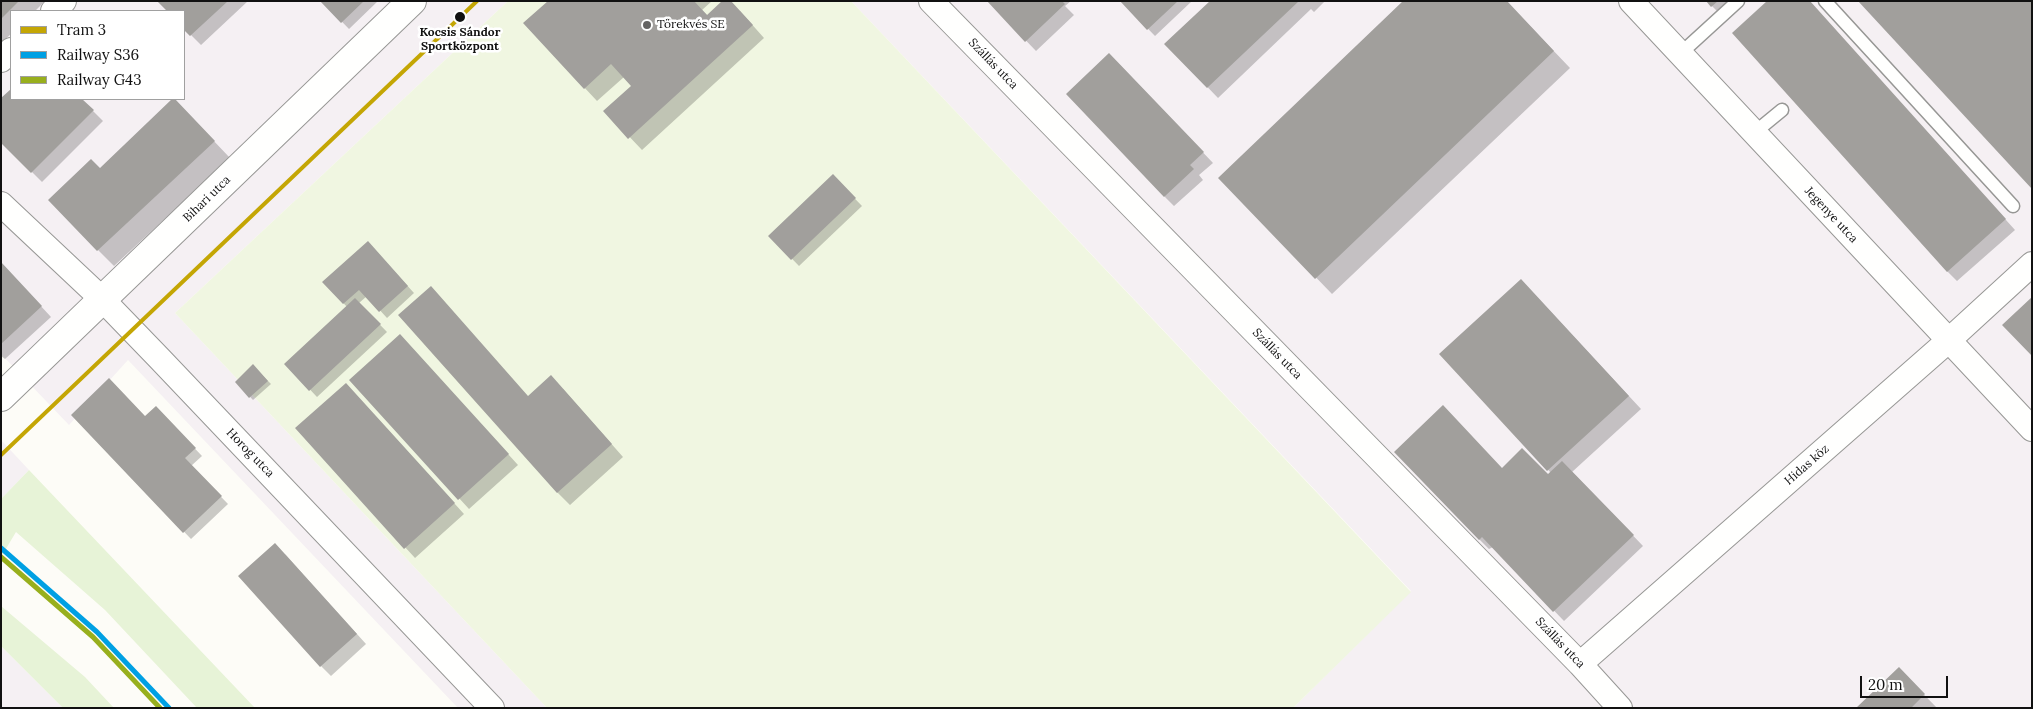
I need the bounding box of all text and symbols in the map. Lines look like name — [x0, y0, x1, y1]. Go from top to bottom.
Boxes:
legend — [10, 10, 185, 100]
marker: Kocsis Sándor Sportközpont — [453, 10, 467, 24]
place label: Törekvés SE — [657, 18, 725, 32]
marker: Törekvés SE — [641, 19, 653, 31]
text: Tram 3 — [57, 20, 106, 39]
place label: Kocsis Sándor Sportközpont — [420, 26, 500, 54]
street label: Szállás utca — [965, 36, 1021, 92]
text: Railway S36 — [57, 45, 139, 64]
text: Railway G43 — [57, 70, 142, 89]
street label: Bihari utca — [180, 173, 234, 225]
street label: Jegenye utca — [1801, 184, 1861, 246]
street label: Szállás utca — [1249, 326, 1305, 382]
street label: Horog utca — [223, 426, 277, 480]
street label: Hidas köz — [1782, 442, 1832, 488]
street label: Szállás utca — [1532, 615, 1588, 671]
scale bar — [1863, 666, 1950, 698]
text: 20 m — [1868, 675, 1903, 694]

